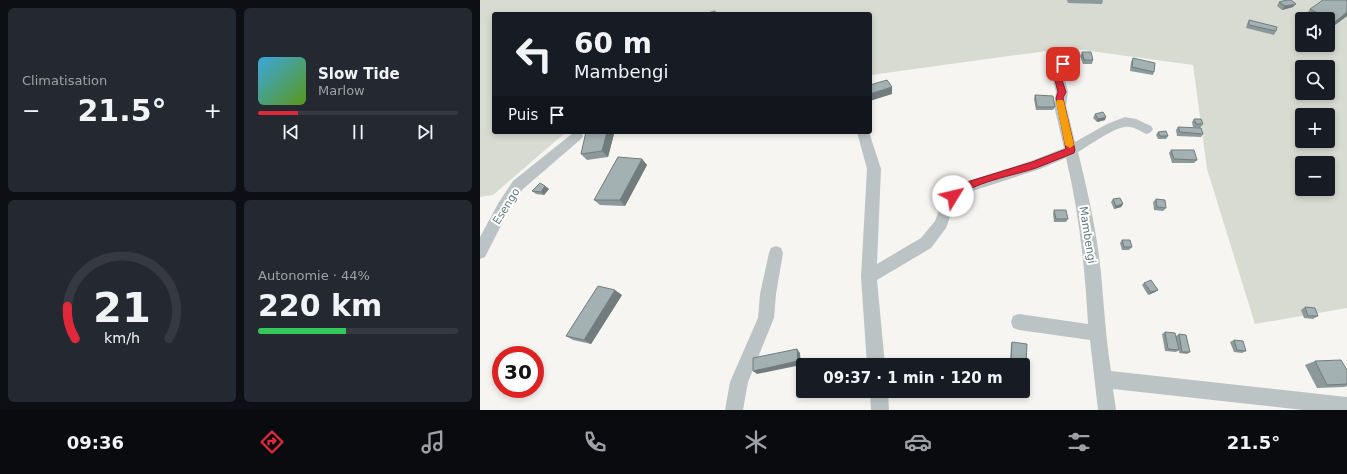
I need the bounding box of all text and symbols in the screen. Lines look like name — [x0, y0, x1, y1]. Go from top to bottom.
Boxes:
map controls — [1295, 12, 1335, 196]
button: sound — [1295, 12, 1335, 52]
text: 60 m — [574, 27, 652, 60]
icon: left — [508, 28, 560, 80]
pin — [1046, 47, 1080, 81]
icon: arrive — [1052, 53, 1074, 75]
button: search — [1295, 60, 1335, 100]
text: Mambengi — [574, 61, 668, 82]
text: Slow Tide — [318, 65, 400, 83]
text: Climatisation — [22, 73, 107, 88]
text: Marlow — [318, 83, 365, 98]
text: 21.5° — [77, 93, 167, 128]
text: − — [22, 98, 40, 123]
text: + — [204, 98, 222, 123]
icon: arrive — [546, 104, 568, 126]
text: Puis — [508, 106, 538, 124]
button: + — [1295, 108, 1335, 148]
icon: previous — [280, 121, 302, 143]
icon: pause — [347, 121, 369, 143]
icon: next — [414, 121, 436, 143]
button: − — [1295, 156, 1335, 196]
position arrow — [932, 175, 974, 217]
street label: Esengo — [490, 186, 523, 227]
street label: Mambengi — [1077, 206, 1098, 265]
text: Autonomie · 44% — [258, 268, 370, 283]
text: 21 — [93, 283, 151, 332]
text: 220 km — [258, 288, 382, 323]
text: km/h — [104, 330, 140, 346]
speed limit sign: 30 — [492, 346, 544, 398]
text: 09:37 · 1 min · 120 m — [823, 369, 1003, 387]
icon: directions — [258, 428, 286, 456]
icon: music — [419, 428, 447, 456]
icon: phone — [581, 428, 609, 456]
icon: climate — [742, 428, 770, 456]
icon: car — [904, 428, 932, 456]
icon: filters — [1065, 428, 1093, 456]
text: 09:36 — [67, 432, 124, 453]
text: 21.5° — [1227, 432, 1280, 453]

